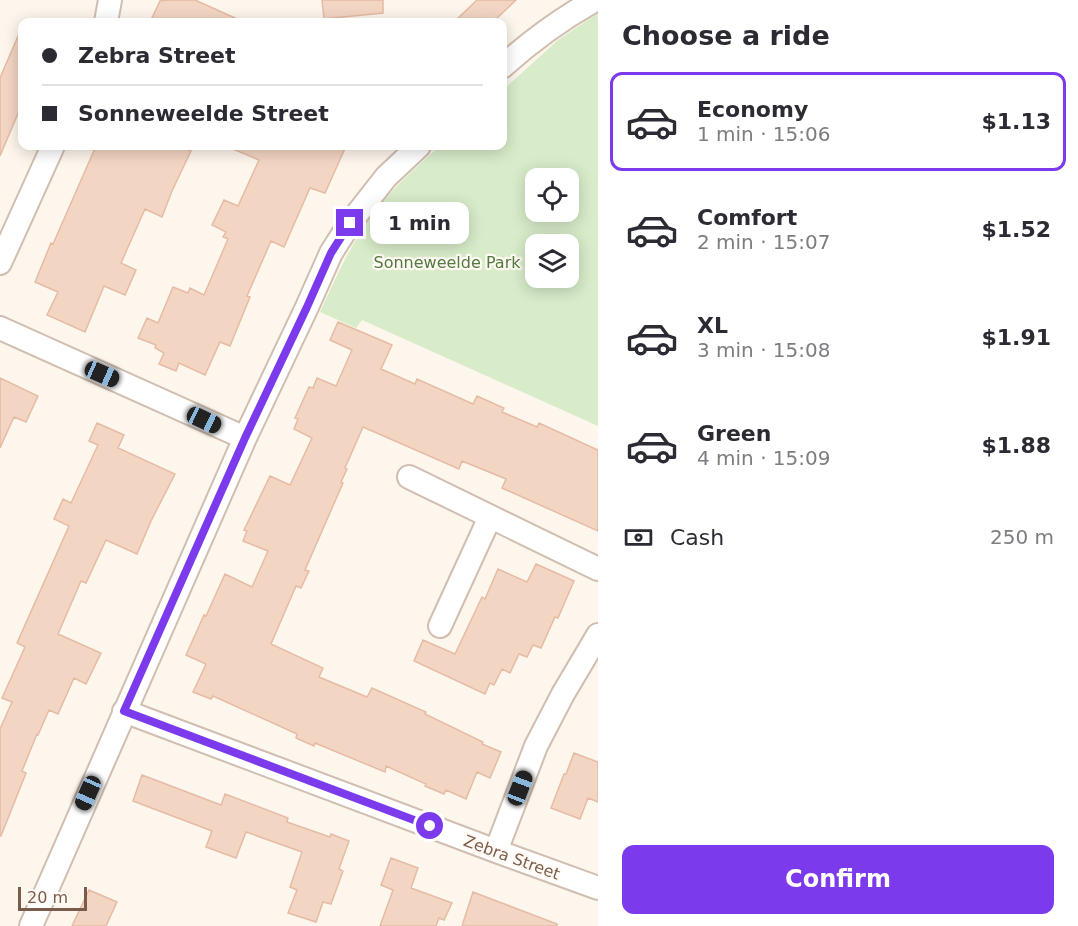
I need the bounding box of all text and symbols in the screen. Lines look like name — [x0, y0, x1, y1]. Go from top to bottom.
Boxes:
text: Choose a ride — [622, 20, 830, 51]
text: Zebra Street — [78, 43, 236, 68]
icon: car — [625, 95, 679, 149]
text: Economy — [697, 97, 808, 122]
text: Sonneweelde Street — [78, 101, 329, 126]
text: $1.13 — [981, 109, 1051, 134]
text: 1 min · 15:06 — [697, 122, 831, 146]
map controls — [525, 168, 579, 288]
button: locate — [525, 168, 579, 222]
callout: 1 min — [371, 202, 470, 244]
icon: car — [625, 203, 679, 257]
text: Comfort — [697, 205, 797, 230]
route end — [336, 209, 363, 236]
text: 1 min — [388, 211, 451, 235]
text: $1.52 — [981, 217, 1051, 242]
text: 2 min · 15:07 — [697, 230, 831, 254]
button: layers — [525, 234, 579, 288]
park label: Sonneweelde Park — [374, 253, 521, 272]
icon: car — [625, 311, 679, 365]
text: XL — [697, 313, 728, 338]
text: $1.91 — [981, 325, 1051, 350]
text: 3 min · 15:08 — [697, 338, 831, 362]
car — [82, 358, 122, 390]
car — [184, 404, 224, 436]
icon: car — [625, 419, 679, 473]
text: Green — [697, 421, 771, 446]
text: $1.88 — [981, 433, 1051, 458]
text: 4 min · 15:09 — [697, 446, 831, 470]
icon: cash — [622, 521, 655, 554]
text: Cash — [670, 525, 724, 550]
text: 250 m — [990, 525, 1054, 549]
car — [505, 768, 535, 808]
car — [72, 773, 104, 813]
route start — [416, 812, 443, 839]
street label: Zebra Street — [461, 831, 563, 884]
button: Confirm — [622, 845, 1054, 914]
scale bar — [18, 884, 87, 912]
text: 20 m — [27, 888, 68, 907]

